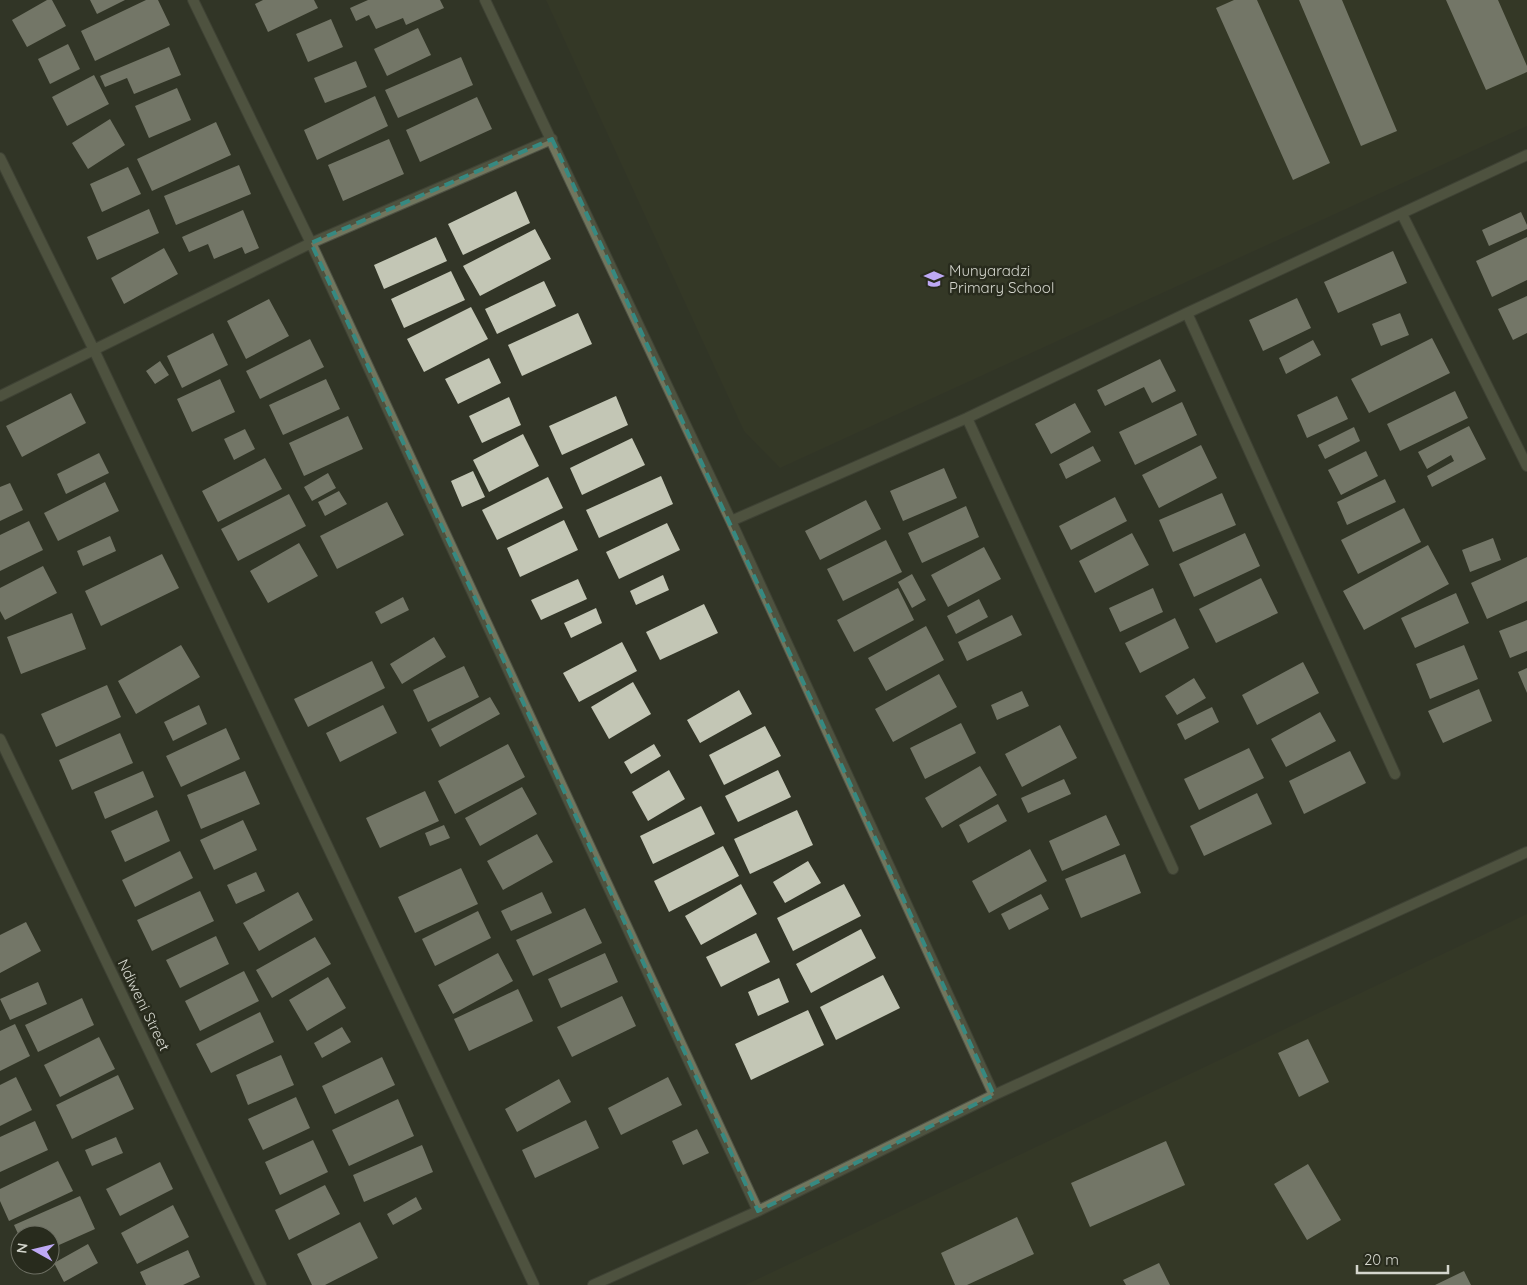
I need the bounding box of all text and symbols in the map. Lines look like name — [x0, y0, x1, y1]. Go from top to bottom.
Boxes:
place label: Munyaradzi Primary School — [949, 261, 1054, 297]
school or university icon: Munyaradzi Primary School — [923, 268, 945, 290]
street label: Ndiweni Street — [114, 956, 174, 1054]
north arrow — [10, 1225, 60, 1275]
text: N — [12, 1242, 32, 1255]
scale bar — [1357, 1242, 1448, 1274]
text: 20 m — [1364, 1250, 1399, 1269]

